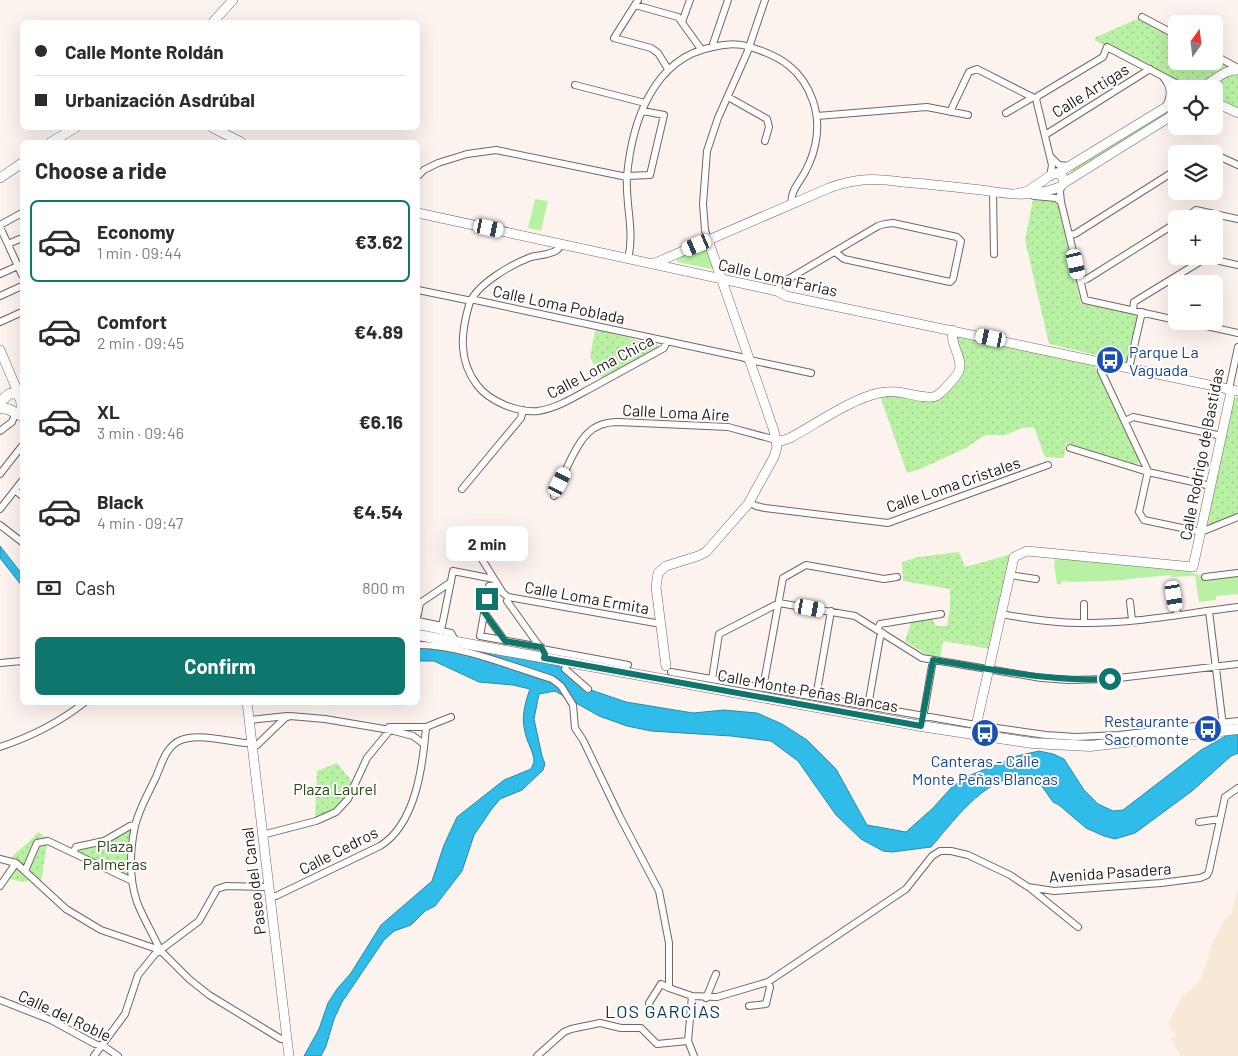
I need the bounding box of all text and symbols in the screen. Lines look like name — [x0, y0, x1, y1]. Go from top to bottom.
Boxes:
north arrow — [1168, 15, 1222, 70]
map controls — [1168, 15, 1223, 330]
text: Calle Monte Roldán — [65, 40, 224, 63]
street label: Calle Artigas — [1048, 59, 1132, 121]
button: locate — [1168, 80, 1223, 135]
text: Urbanización Asdrúbal — [65, 88, 255, 111]
button: layers — [1168, 145, 1223, 200]
text: Choose a ride — [35, 157, 167, 183]
button: + — [1168, 210, 1223, 265]
car — [472, 218, 505, 238]
icon: car — [37, 219, 82, 264]
text: Economy — [97, 220, 175, 243]
text: €3.62 — [355, 230, 403, 253]
car — [680, 232, 713, 258]
text: 1 min · 09:44 — [97, 243, 182, 262]
car — [1065, 248, 1086, 280]
street label: Calle Loma Farias — [717, 254, 839, 300]
button: − — [1168, 275, 1223, 330]
street label: Calle Loma Poblada — [491, 281, 627, 327]
icon: car — [37, 309, 82, 354]
text: Comfort — [97, 310, 167, 333]
text: €4.89 — [354, 320, 403, 343]
car — [974, 328, 1007, 348]
street label: Calle Loma Chica — [543, 330, 657, 402]
text: 2 min · 09:45 — [97, 333, 184, 352]
place label: Parque La Vaguada — [1129, 342, 1199, 379]
bus stop icon: Parque La Vaguada — [1095, 345, 1125, 375]
street label: Calle Rodrigo de Bastidas — [1175, 366, 1227, 542]
icon: car — [37, 399, 82, 444]
text: XL — [97, 400, 120, 423]
street label: Calle Loma Aire — [622, 400, 730, 424]
text: €6.16 — [359, 410, 403, 433]
text: 3 min · 09:46 — [97, 423, 184, 442]
street label: Calle Loma Cristales — [884, 452, 1022, 516]
car — [546, 465, 573, 499]
icon: car — [37, 489, 82, 534]
text: Black — [97, 490, 144, 513]
text: €4.54 — [353, 500, 403, 523]
text: 4 min · 09:47 — [97, 513, 183, 532]
callout: 2 min — [446, 526, 528, 562]
text: 2 min — [468, 534, 506, 553]
icon: cash — [35, 574, 63, 602]
text: Cash — [75, 576, 116, 599]
street label: Calle Loma Ermita — [523, 577, 651, 617]
text: 800 m — [362, 578, 405, 597]
car — [1164, 580, 1183, 612]
route end — [476, 588, 498, 610]
car — [793, 598, 826, 618]
button: Confirm — [35, 637, 405, 695]
street label: Calle Monte Peñas Blancas — [716, 665, 900, 715]
route start — [1099, 668, 1121, 690]
place label: Restaurante Sacromonte — [1104, 711, 1189, 748]
bus stop icon: Restaurante Sacromonte — [1193, 714, 1223, 744]
bus stop icon: Canteras - Calle Monte Peñas Blancas — [970, 718, 1000, 748]
place label: Canteras - Calle Monte Peñas Blancas — [912, 751, 1058, 788]
park label: Plaza Laurel — [293, 779, 377, 798]
street label: Calle Cedros — [295, 822, 381, 878]
street label: Paseo del Canal — [237, 826, 269, 936]
park label: Plaza Palmeras — [83, 836, 147, 873]
street label: Avenida Pasadera — [1048, 858, 1172, 886]
street label: Calle del Roble — [15, 985, 115, 1045]
district label: LOS GARCÍAS — [605, 1000, 721, 1022]

